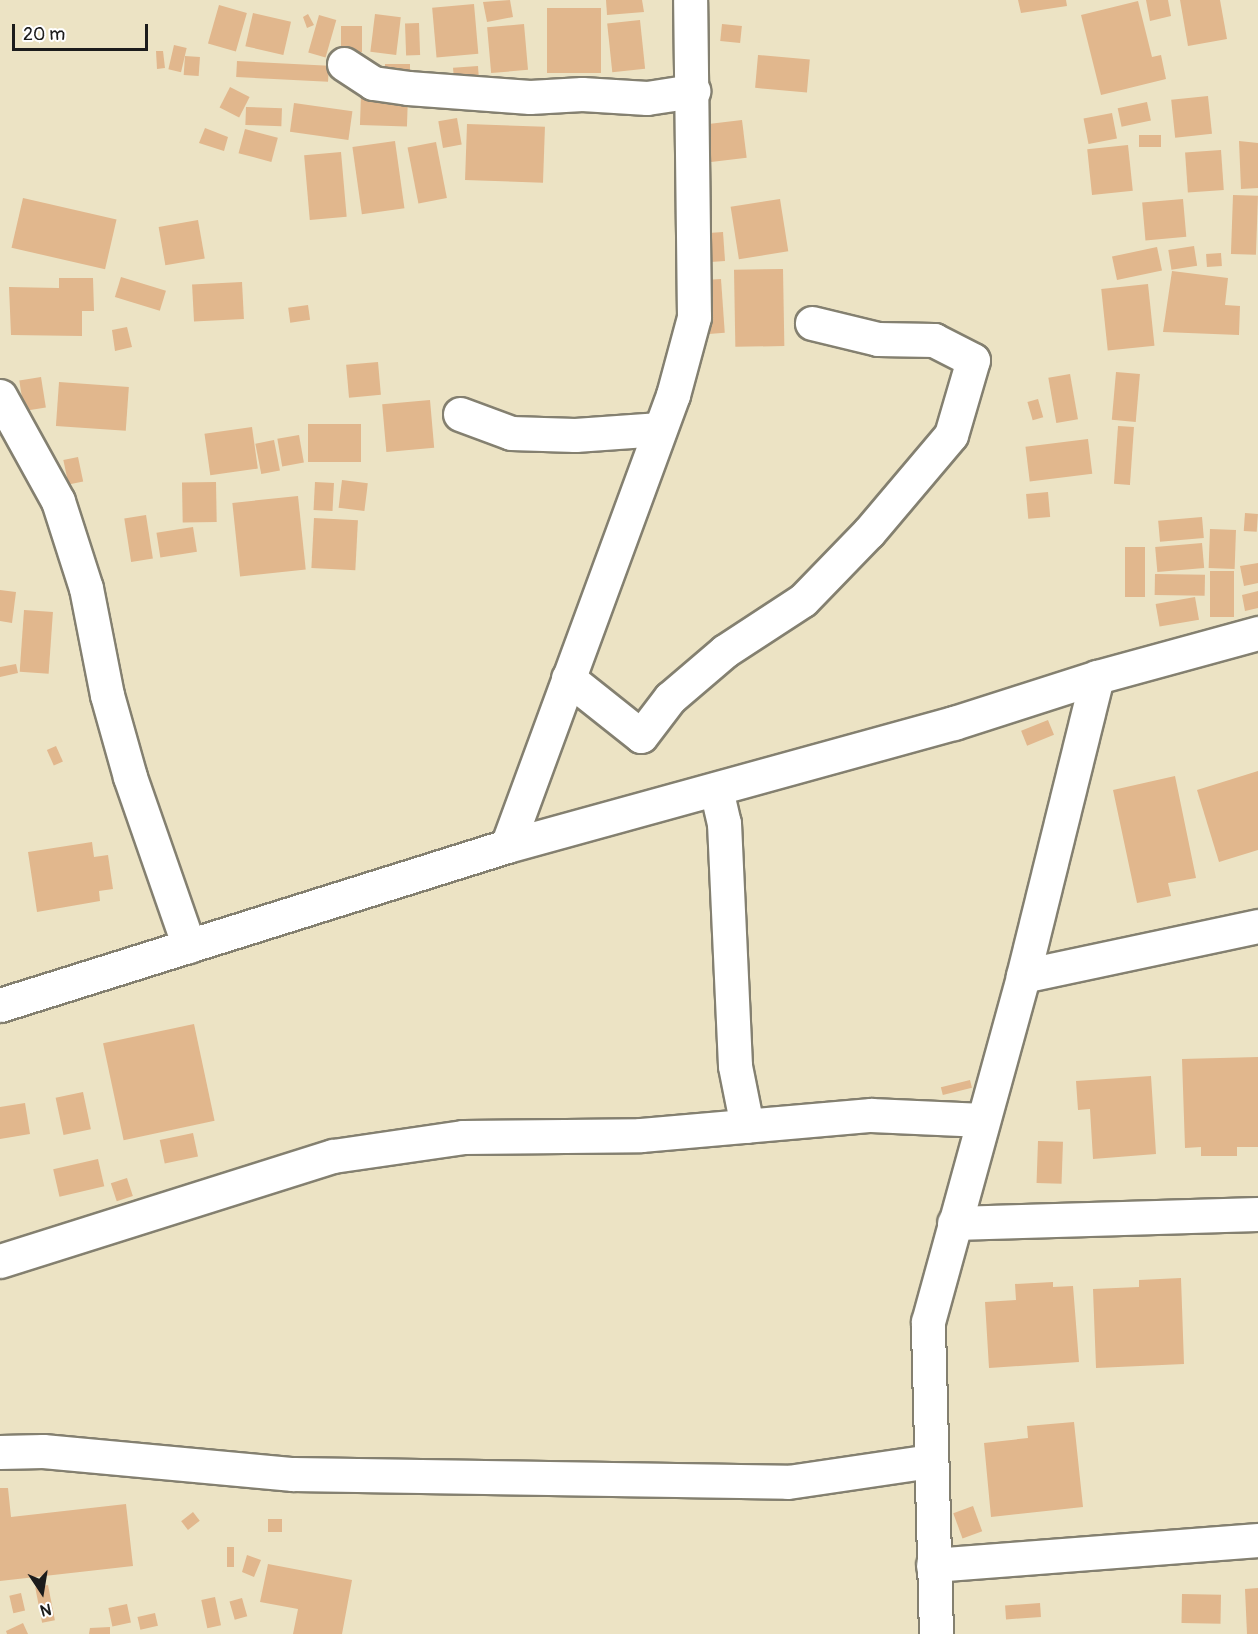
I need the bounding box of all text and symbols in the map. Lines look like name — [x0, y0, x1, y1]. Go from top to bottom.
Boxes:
scale bar — [15, 12, 152, 50]
text: 20 m — [23, 23, 65, 46]
north arrow — [12, 1562, 72, 1622]
text: N — [38, 1599, 53, 1621]

